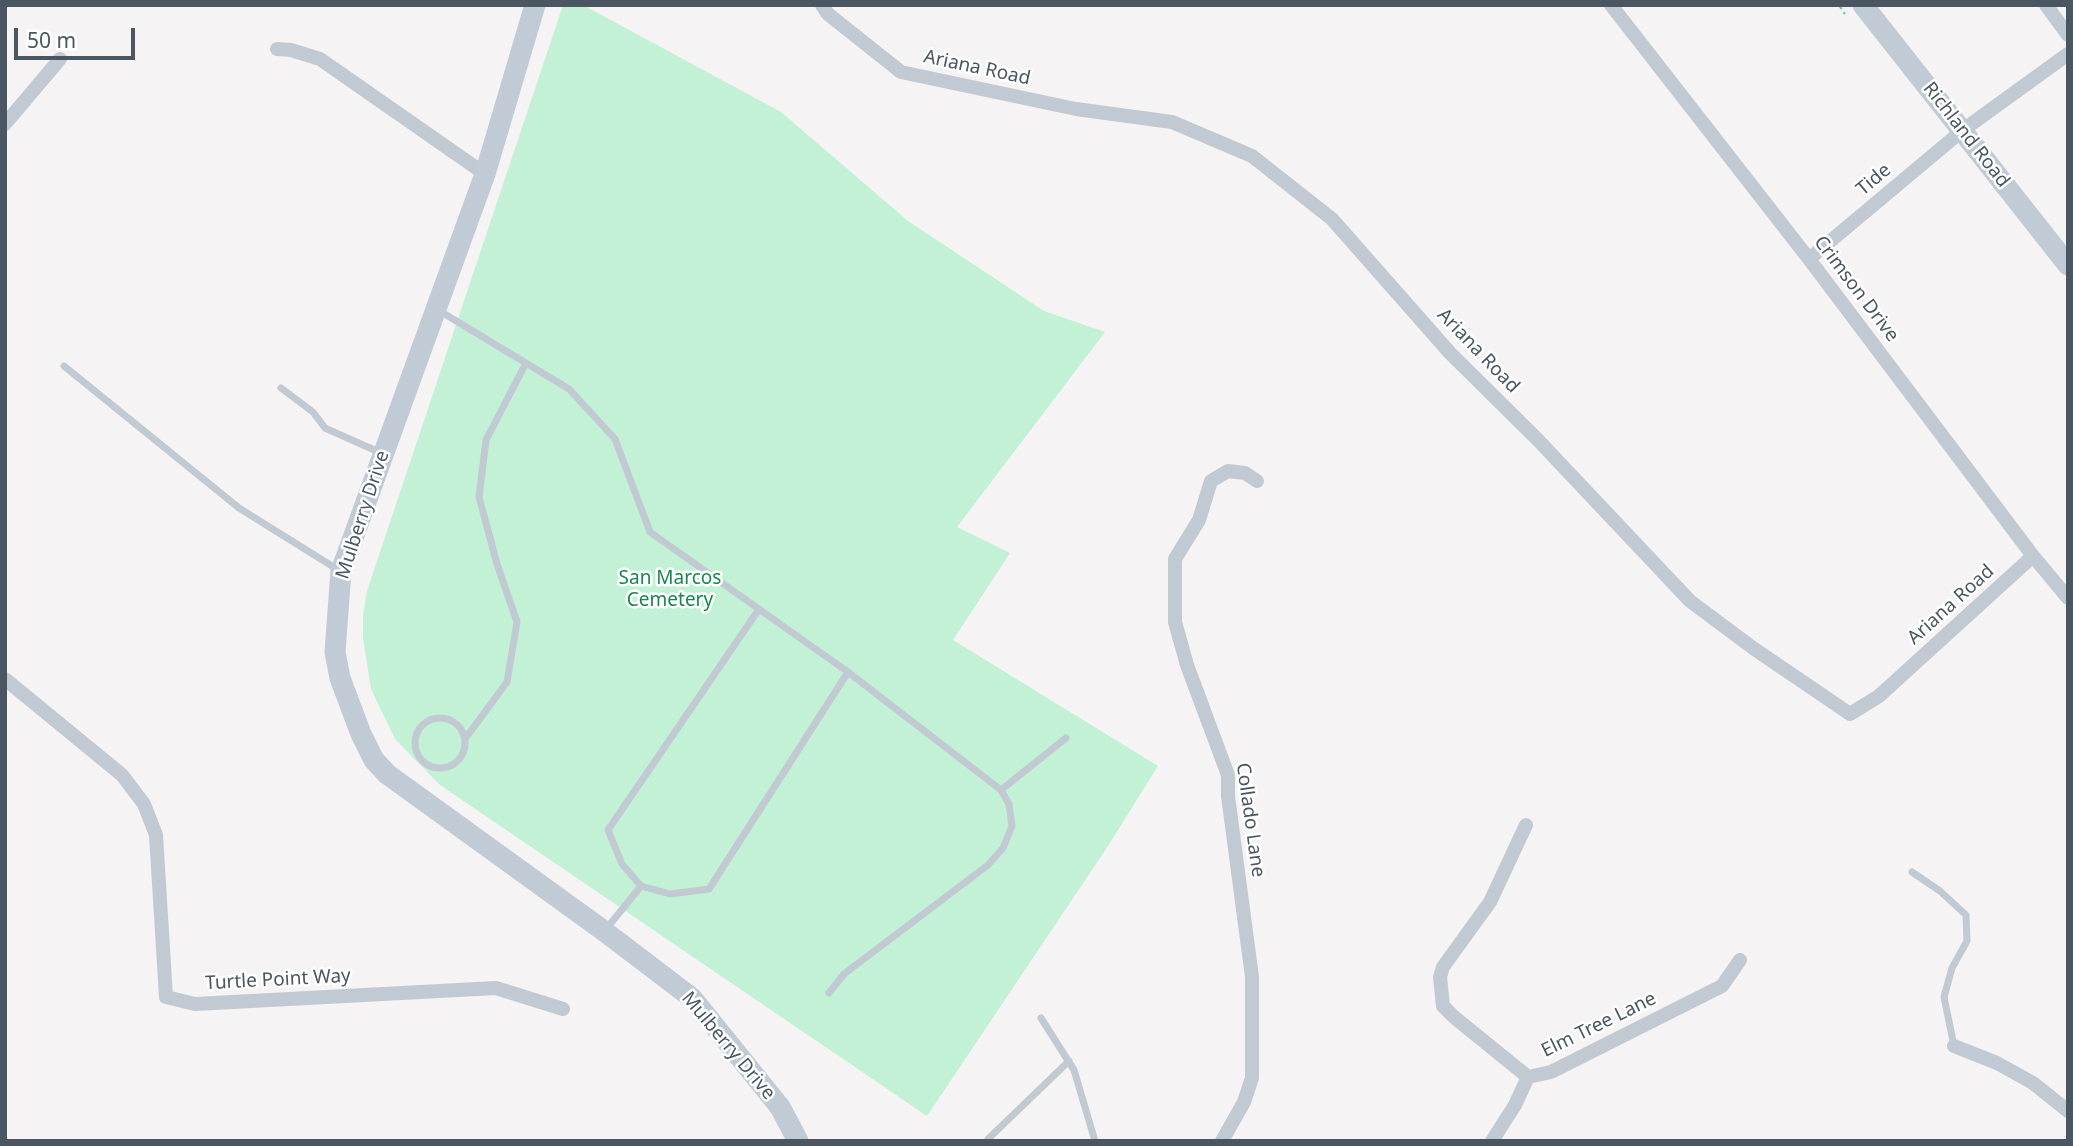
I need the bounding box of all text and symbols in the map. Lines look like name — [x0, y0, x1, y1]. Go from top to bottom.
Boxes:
scale bar — [18, 14, 138, 58]
text: 50 m — [27, 26, 76, 54]
street label: Ariana Road — [922, 46, 1032, 90]
street label: Richland Road — [1918, 78, 2014, 192]
street label: Tide — [1852, 159, 1896, 201]
street label: Crimson Drive — [1809, 232, 1903, 346]
street label: Ariana Road — [1432, 304, 1524, 398]
street label: Mulberry Drive — [332, 448, 394, 582]
street label: Ariana Road — [1903, 560, 1999, 650]
park label: San Marcos Cemetery — [619, 568, 721, 612]
street label: Collado Lane — [1231, 761, 1269, 879]
street label: Turtle Point Way — [205, 965, 351, 995]
street label: Elm Tree Lane — [1538, 987, 1660, 1063]
street label: Mulberry Drive — [676, 988, 780, 1104]

